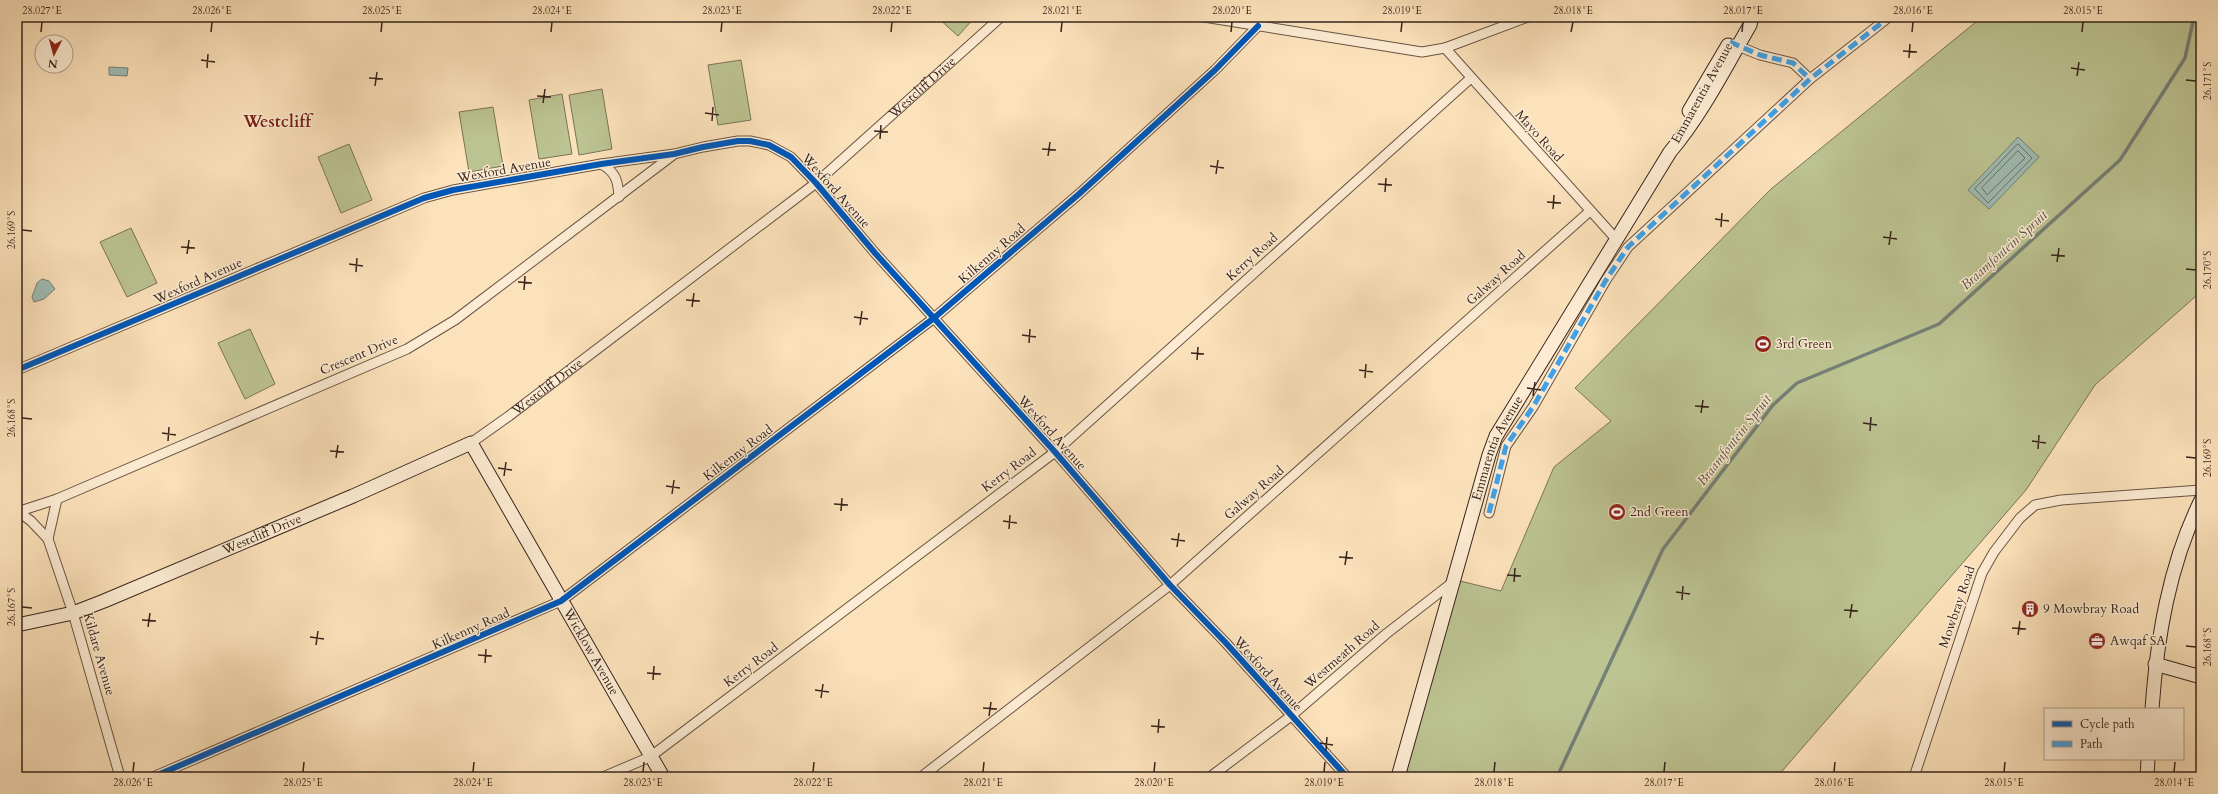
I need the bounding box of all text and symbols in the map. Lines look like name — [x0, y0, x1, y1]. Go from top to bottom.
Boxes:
text: 28.027°E — [22, 4, 62, 18]
text: 28.026°E — [192, 4, 232, 18]
text: 28.025°E — [362, 4, 402, 18]
text: 28.024°E — [532, 4, 572, 18]
text: 28.023°E — [702, 4, 742, 18]
text: 28.022°E — [872, 4, 912, 18]
text: 28.021°E — [1042, 4, 1082, 18]
text: 28.020°E — [1212, 4, 1252, 18]
text: 28.019°E — [1382, 4, 1422, 18]
text: 28.018°E — [1553, 4, 1593, 18]
text: 28.017°E — [1723, 4, 1763, 18]
text: 28.016°E — [1893, 4, 1933, 18]
text: 28.015°E — [2063, 4, 2103, 18]
north arrow — [34, 34, 74, 74]
street label: Emmarentia Avenue — [1667, 39, 1737, 147]
street label: Westcliff Drive — [884, 53, 960, 123]
text: N — [47, 55, 59, 71]
text: 26.171°S — [2201, 62, 2215, 100]
street label: Mayo Road — [1511, 106, 1567, 166]
district label: Westcliff — [242, 110, 314, 133]
street label: Wexford Avenue — [797, 149, 875, 232]
street label: Wexford Avenue — [455, 153, 552, 187]
water label: Braamfontein Spruit — [1957, 205, 2052, 294]
text: 26.169°S — [5, 211, 19, 249]
street label: Kilkenny Road — [955, 220, 1029, 288]
street label: Kerry Road — [1222, 229, 1282, 285]
street label: Galway Road — [1462, 246, 1530, 310]
text: 26.170°S — [2201, 251, 2215, 289]
street label: Wexford Avenue — [150, 253, 245, 309]
street label: Crescent Drive — [317, 330, 401, 380]
sports icon: 3rd Green — [1753, 334, 1773, 354]
place label: 3rd Green — [1776, 335, 1833, 353]
street label: Westcliff Drive — [508, 354, 587, 420]
water label: Braamfontein Spruit — [1692, 390, 1776, 489]
street label: Wexford Avenue — [1013, 391, 1091, 474]
street label: Emmarentia Avenue — [1468, 392, 1528, 503]
text: 26.168°S — [5, 399, 19, 437]
street label: Kilkenny Road — [699, 421, 777, 485]
text: 26.169°S — [2201, 439, 2215, 477]
street label: Kerry Road — [978, 444, 1040, 496]
street label: Galway Road — [1220, 462, 1288, 524]
sports icon: 2nd Green — [1607, 502, 1627, 522]
place label: 2nd Green — [1630, 503, 1689, 521]
street label: Westcliff Drive — [219, 510, 304, 559]
street label: Mowbray Road — [1934, 563, 1980, 651]
text: 26.167°S — [5, 588, 19, 626]
building icon: 9 Mowbray Road — [2020, 599, 2040, 619]
place label: 9 Mowbray Road — [2043, 600, 2139, 618]
street label: Kilkenny Road — [429, 604, 513, 654]
street label: Wicklow Avenue — [558, 604, 623, 699]
street label: Kildare Avenue — [79, 610, 119, 698]
street label: Westmeath Road — [1300, 617, 1384, 693]
text: 26.168°S — [2201, 628, 2215, 666]
office icon: Awqaf SA — [2087, 631, 2107, 651]
street label: Wexford Avenue — [1229, 632, 1307, 715]
place label: Awqaf SA — [2110, 632, 2166, 650]
street label: Kerry Road — [720, 639, 782, 691]
legend — [2044, 708, 2184, 760]
text: Cycle path — [2080, 716, 2135, 732]
text: Path — [2080, 736, 2103, 752]
text: 28.026°E — [113, 776, 153, 790]
text: 28.025°E — [283, 776, 323, 790]
text: 28.024°E — [453, 776, 493, 790]
text: 28.023°E — [623, 776, 663, 790]
text: 28.022°E — [793, 776, 833, 790]
text: 28.021°E — [963, 776, 1003, 790]
text: 28.020°E — [1134, 776, 1174, 790]
text: 28.019°E — [1304, 776, 1344, 790]
text: 28.018°E — [1474, 776, 1514, 790]
text: 28.017°E — [1644, 776, 1684, 790]
text: 28.016°E — [1814, 776, 1854, 790]
text: 28.015°E — [1984, 776, 2024, 790]
text: 28.014°E — [2154, 776, 2194, 790]

